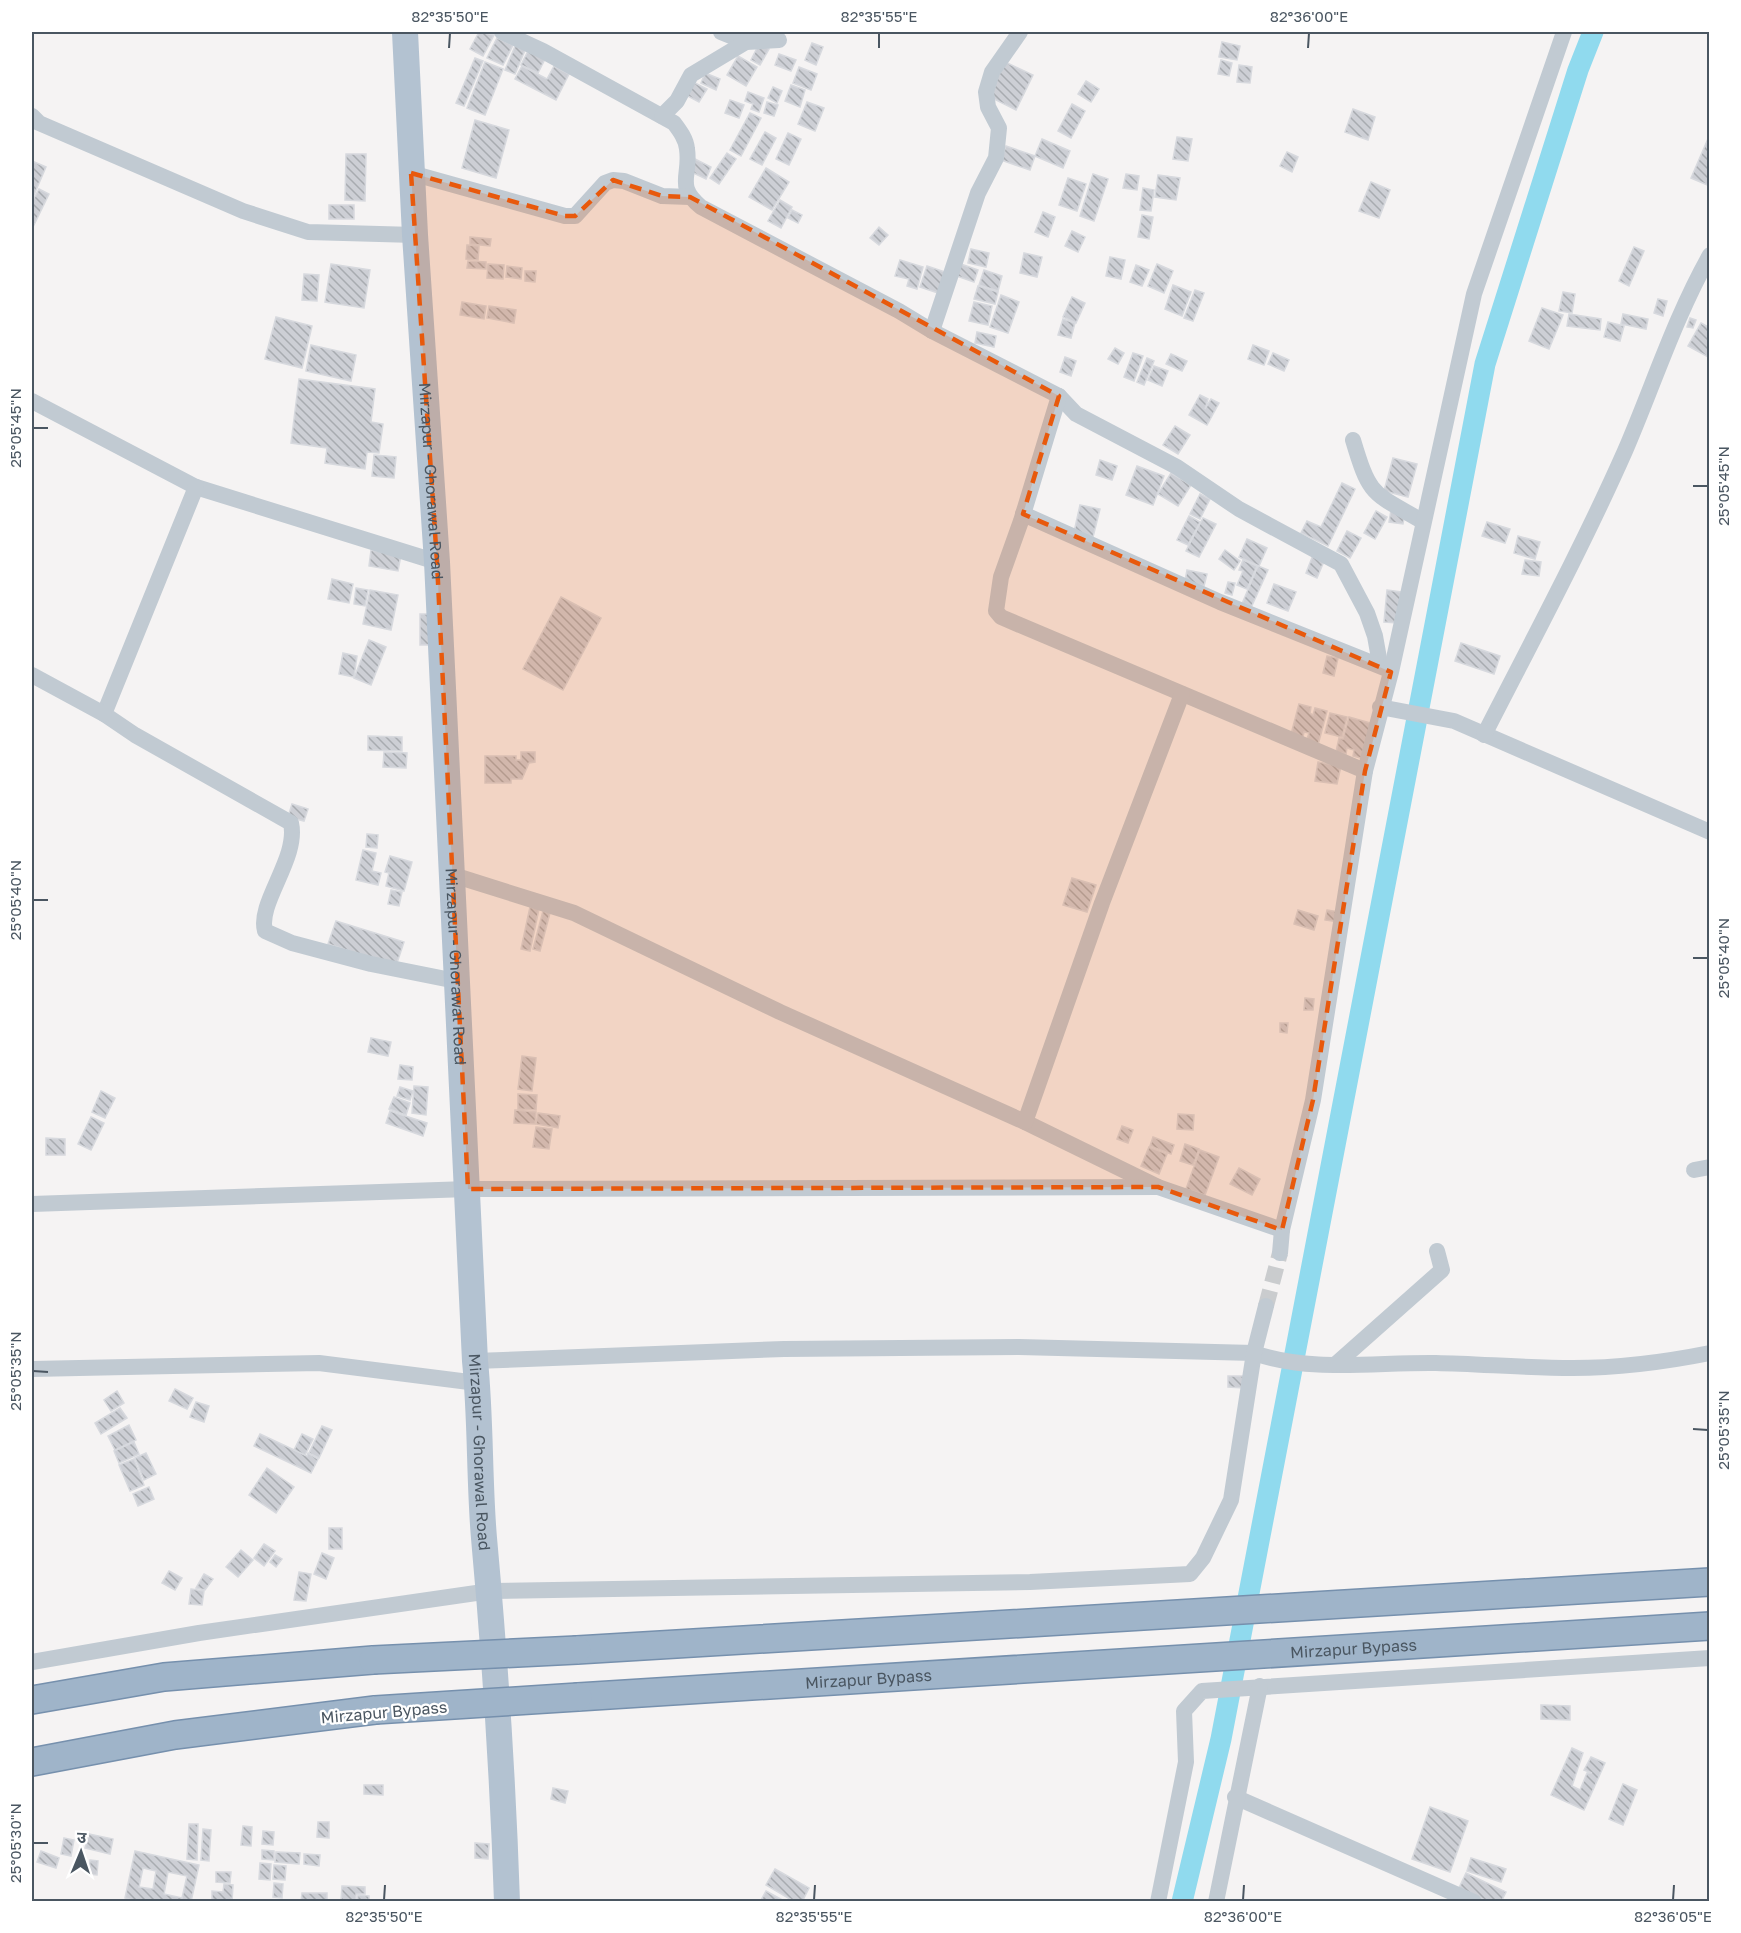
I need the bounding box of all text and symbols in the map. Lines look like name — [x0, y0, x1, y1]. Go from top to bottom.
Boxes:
text: 82°35'50"E — [411, 7, 489, 25]
text: 82°35'55"E — [841, 7, 917, 25]
text: 82°36'00"E — [1270, 7, 1348, 25]
street label: Mirzapur - Ghorawal Road — [415, 382, 448, 580]
text: 25°05'45"N — [6, 388, 24, 468]
text: 25°05'45"N — [1714, 446, 1732, 526]
text: 25°05'40"N — [6, 860, 24, 940]
street label: Mirzapur - Ghorawal Road — [442, 868, 471, 1066]
text: 25°05'40"N — [1714, 918, 1732, 998]
text: 25°05'35"N — [6, 1331, 24, 1411]
street label: Mirzapur - Ghorawal Road — [465, 1353, 495, 1551]
text: 25°05'35"N — [1714, 1390, 1732, 1470]
street label: Mirzapur Bypass — [1290, 1634, 1417, 1662]
street label: Mirzapur Bypass — [804, 1665, 932, 1693]
street label: Mirzapur Bypass — [320, 1697, 448, 1727]
text: 25°05'30"N — [6, 1803, 24, 1883]
north arrow — [51, 1822, 111, 1882]
text: उ — [76, 1827, 87, 1847]
text: 82°35'50"E — [345, 1907, 423, 1925]
text: 82°35'55"E — [776, 1907, 852, 1925]
text: 82°36'00"E — [1204, 1907, 1282, 1925]
text: 82°36'05"E — [1634, 1907, 1712, 1925]

